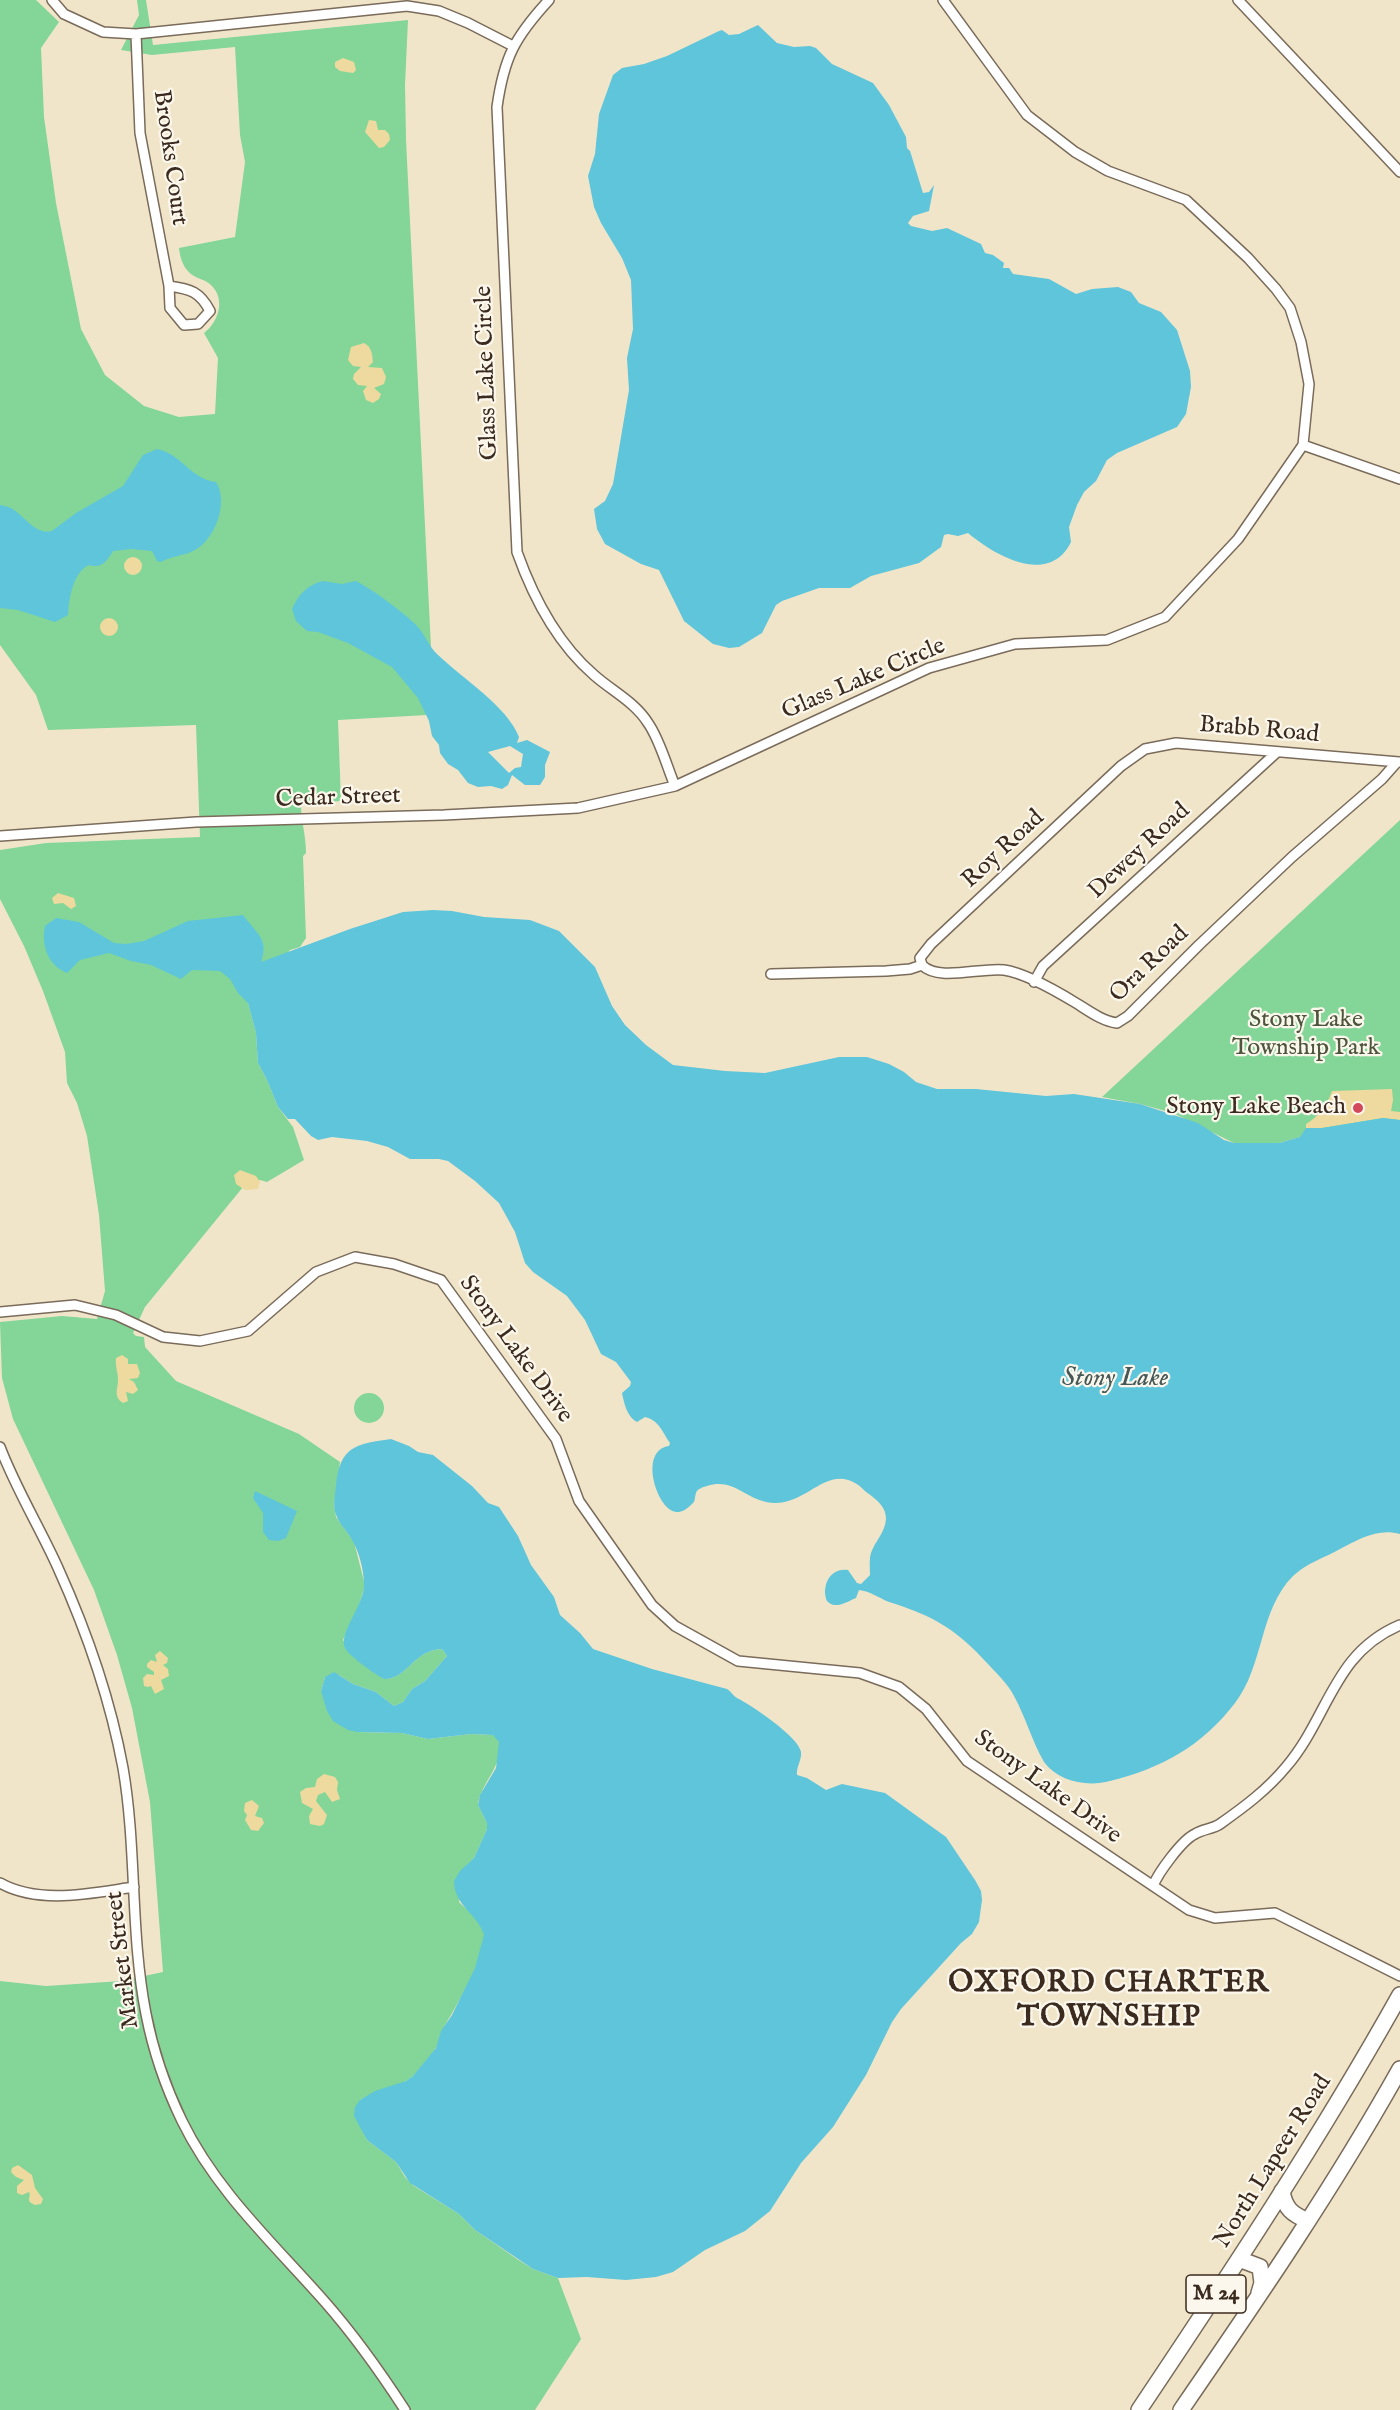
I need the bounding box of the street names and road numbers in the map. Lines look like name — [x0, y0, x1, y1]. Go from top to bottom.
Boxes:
street label: Brooks Court — [145, 88, 193, 228]
street label: Glass Lake Circle — [471, 285, 505, 461]
street label: Glass Lake Circle — [778, 633, 950, 727]
street label: Brabb Road — [1198, 711, 1320, 751]
street label: Cedar Street — [275, 782, 401, 816]
street label: Dewey Road — [1083, 798, 1197, 906]
street label: Roy Road — [957, 805, 1051, 895]
street label: Ora Road — [1105, 920, 1195, 1010]
street label: Stony Lake Drive — [452, 1271, 578, 1429]
street label: Stony Lake Drive — [968, 1725, 1126, 1851]
street label: Market Street — [101, 1890, 147, 2030]
street label: North Lapeer Road — [1209, 2070, 1339, 2254]
road number: M 24 — [1186, 2275, 1246, 2313]

